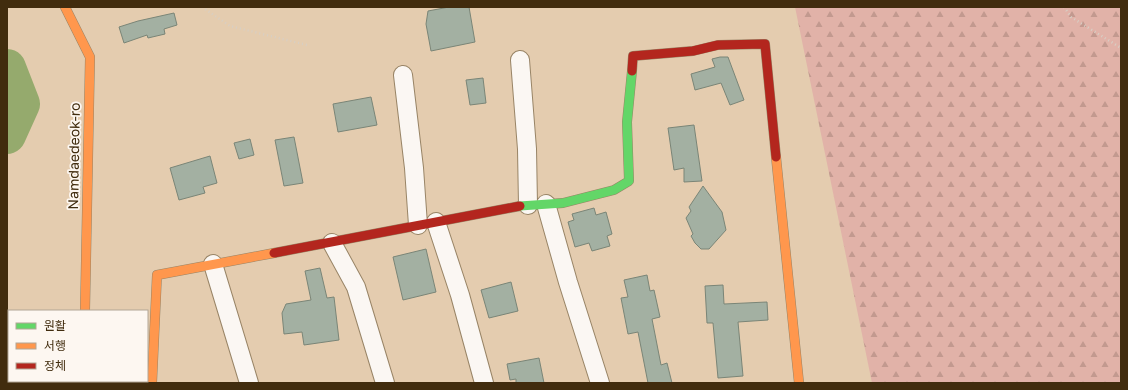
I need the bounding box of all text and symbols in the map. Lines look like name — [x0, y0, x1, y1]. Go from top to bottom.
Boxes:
street label: Namdaedeok-ro — [64, 102, 83, 210]
legend — [8, 310, 148, 382]
text: 원활 — [44, 318, 66, 333]
text: 서행 — [44, 338, 66, 353]
text: 정체 — [44, 358, 66, 373]

